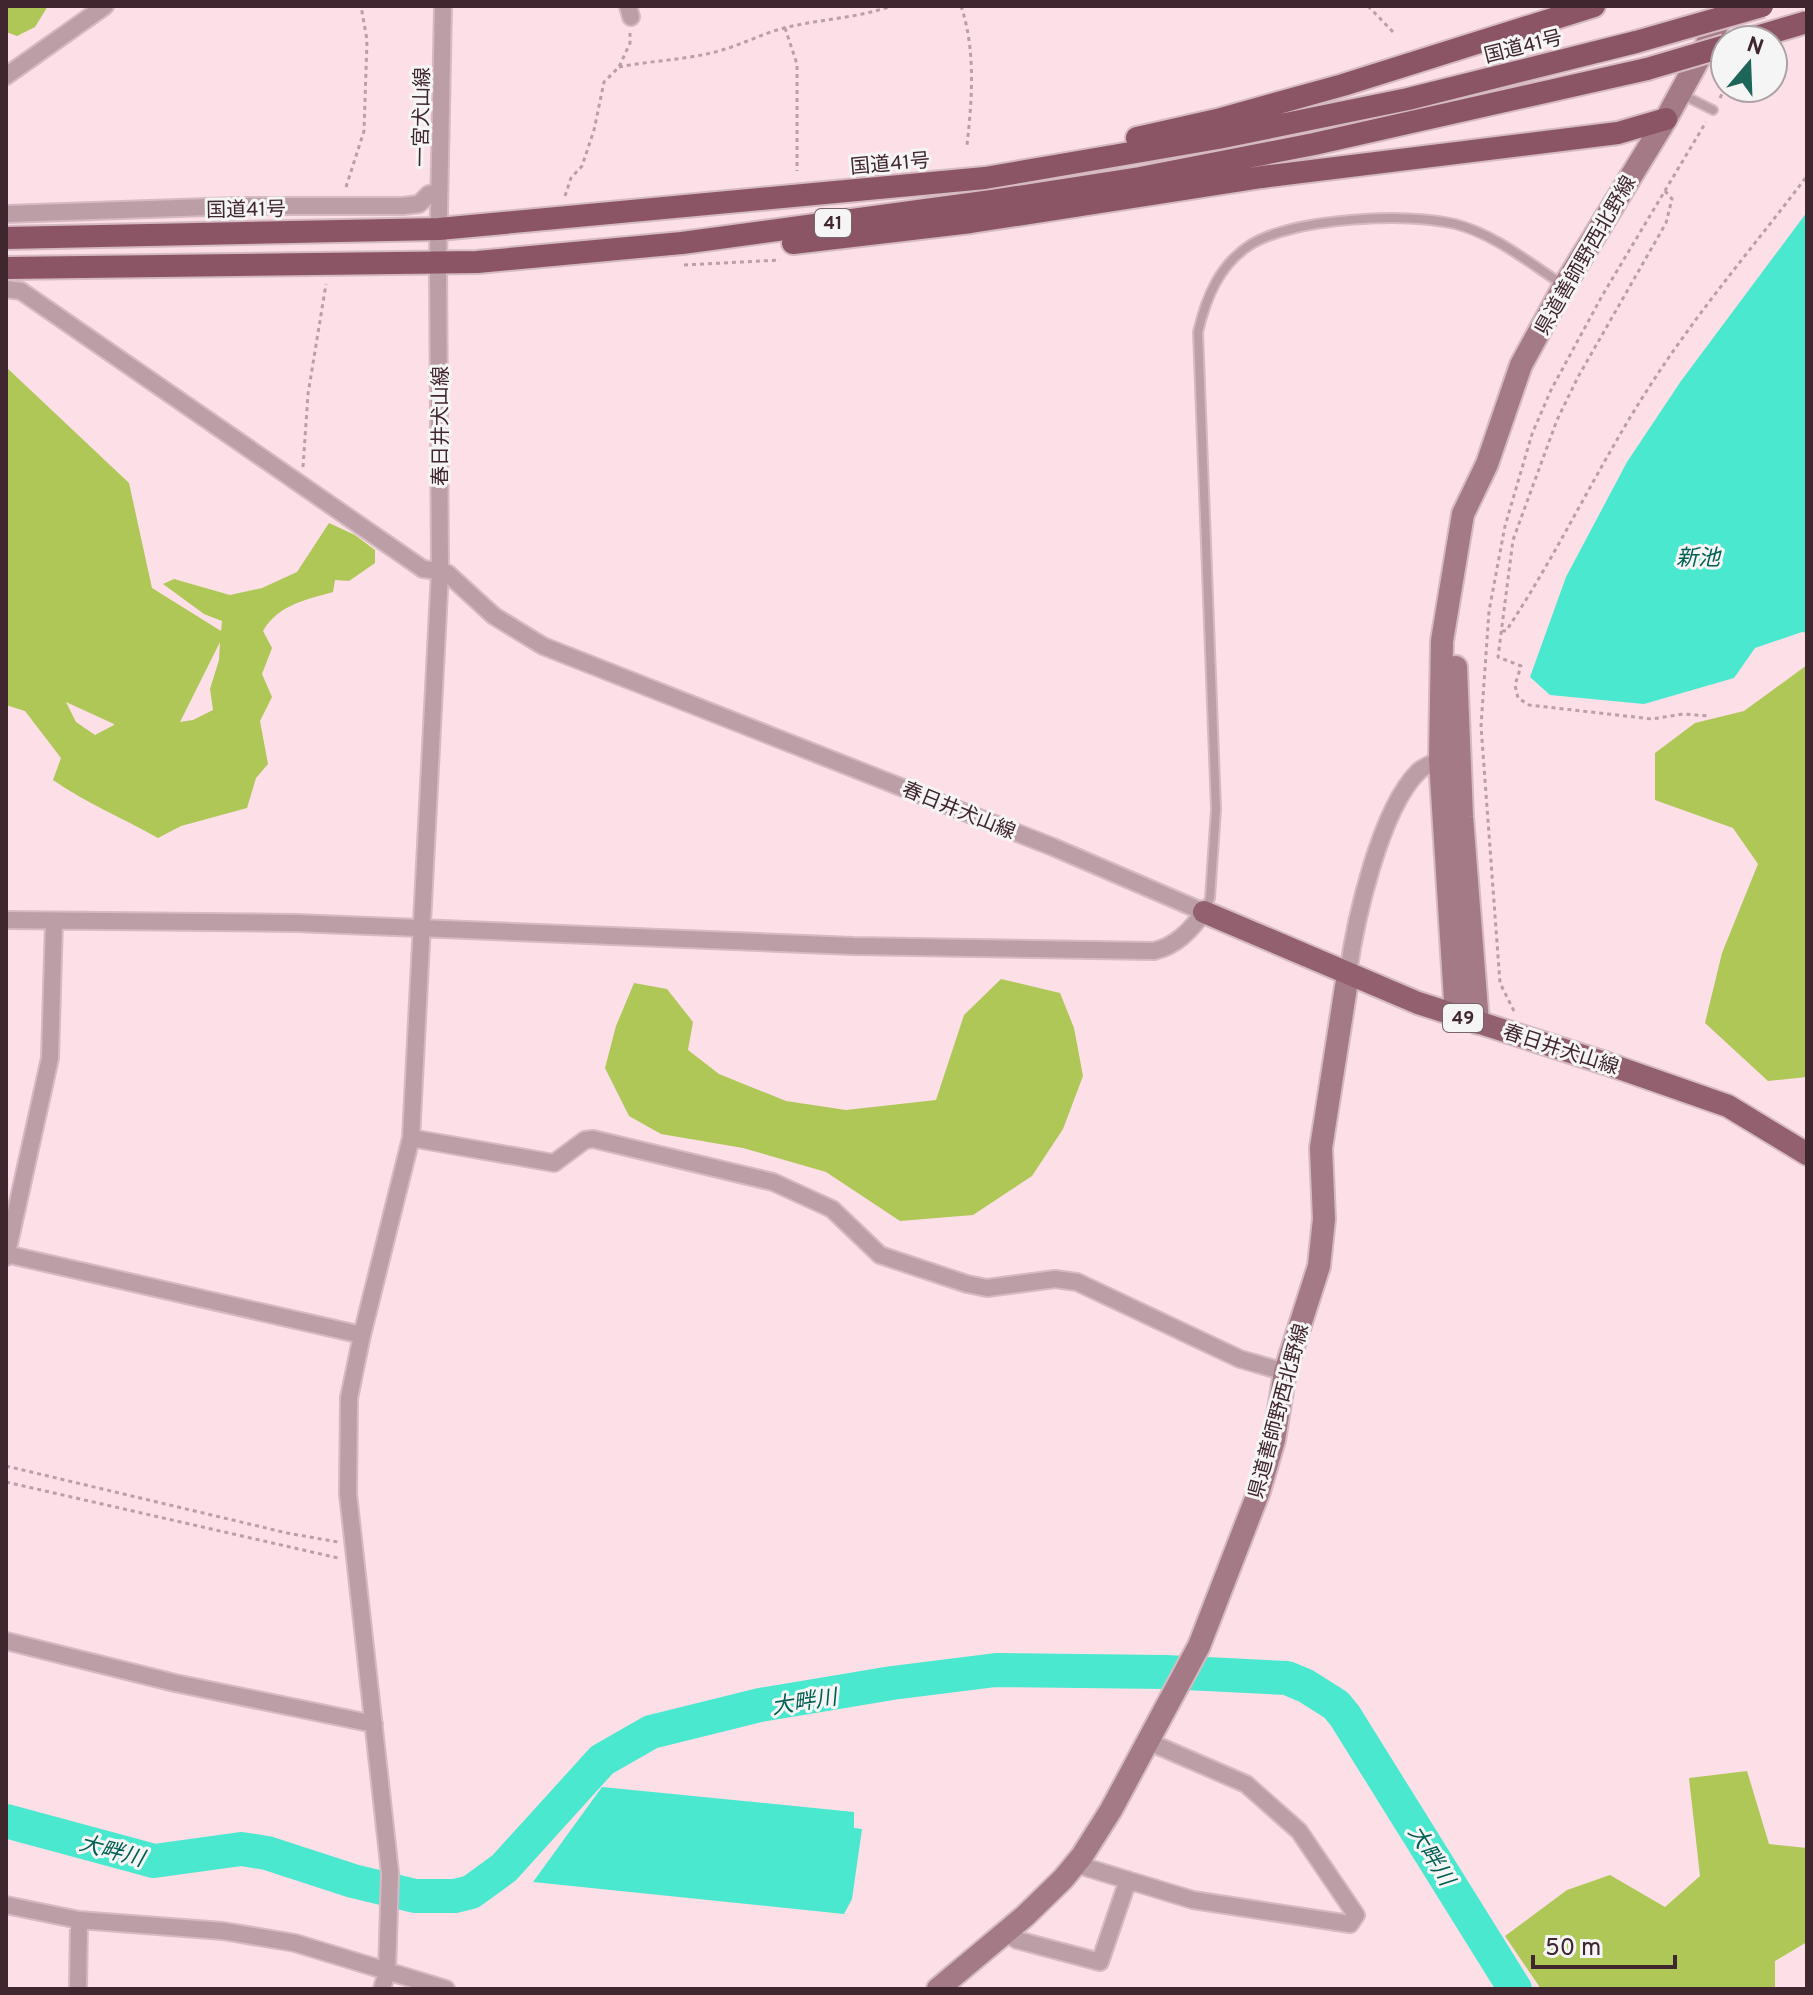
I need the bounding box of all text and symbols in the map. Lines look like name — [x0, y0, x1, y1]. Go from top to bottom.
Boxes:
north arrow — [1709, 24, 1789, 104]
street label: 国道41号 — [1482, 26, 1565, 70]
text: N — [1743, 32, 1767, 63]
street label: 一宮犬山線 — [409, 67, 437, 167]
street label: 国道41号 — [849, 149, 931, 181]
street label: 県道善師野西北野線 — [1530, 172, 1643, 340]
street label: 国道41号 — [206, 197, 286, 225]
road number: 41 — [815, 209, 851, 237]
street label: 春日井犬山線 — [429, 366, 455, 486]
water label: 新池 — [1676, 546, 1722, 573]
street label: 春日井犬山線 — [898, 777, 1019, 846]
road number: 49 — [1443, 1004, 1483, 1032]
street label: 春日井犬山線 — [1499, 1020, 1621, 1082]
street label: 県道善師野西北野線 — [1244, 1321, 1316, 1502]
water label: 大畔川 — [770, 1685, 841, 1722]
water label: 大畔川 — [1401, 1821, 1460, 1893]
water label: 大畔川 — [76, 1831, 149, 1875]
scale bar — [1533, 1919, 1675, 1969]
text: 50 m — [1545, 1934, 1601, 1964]

